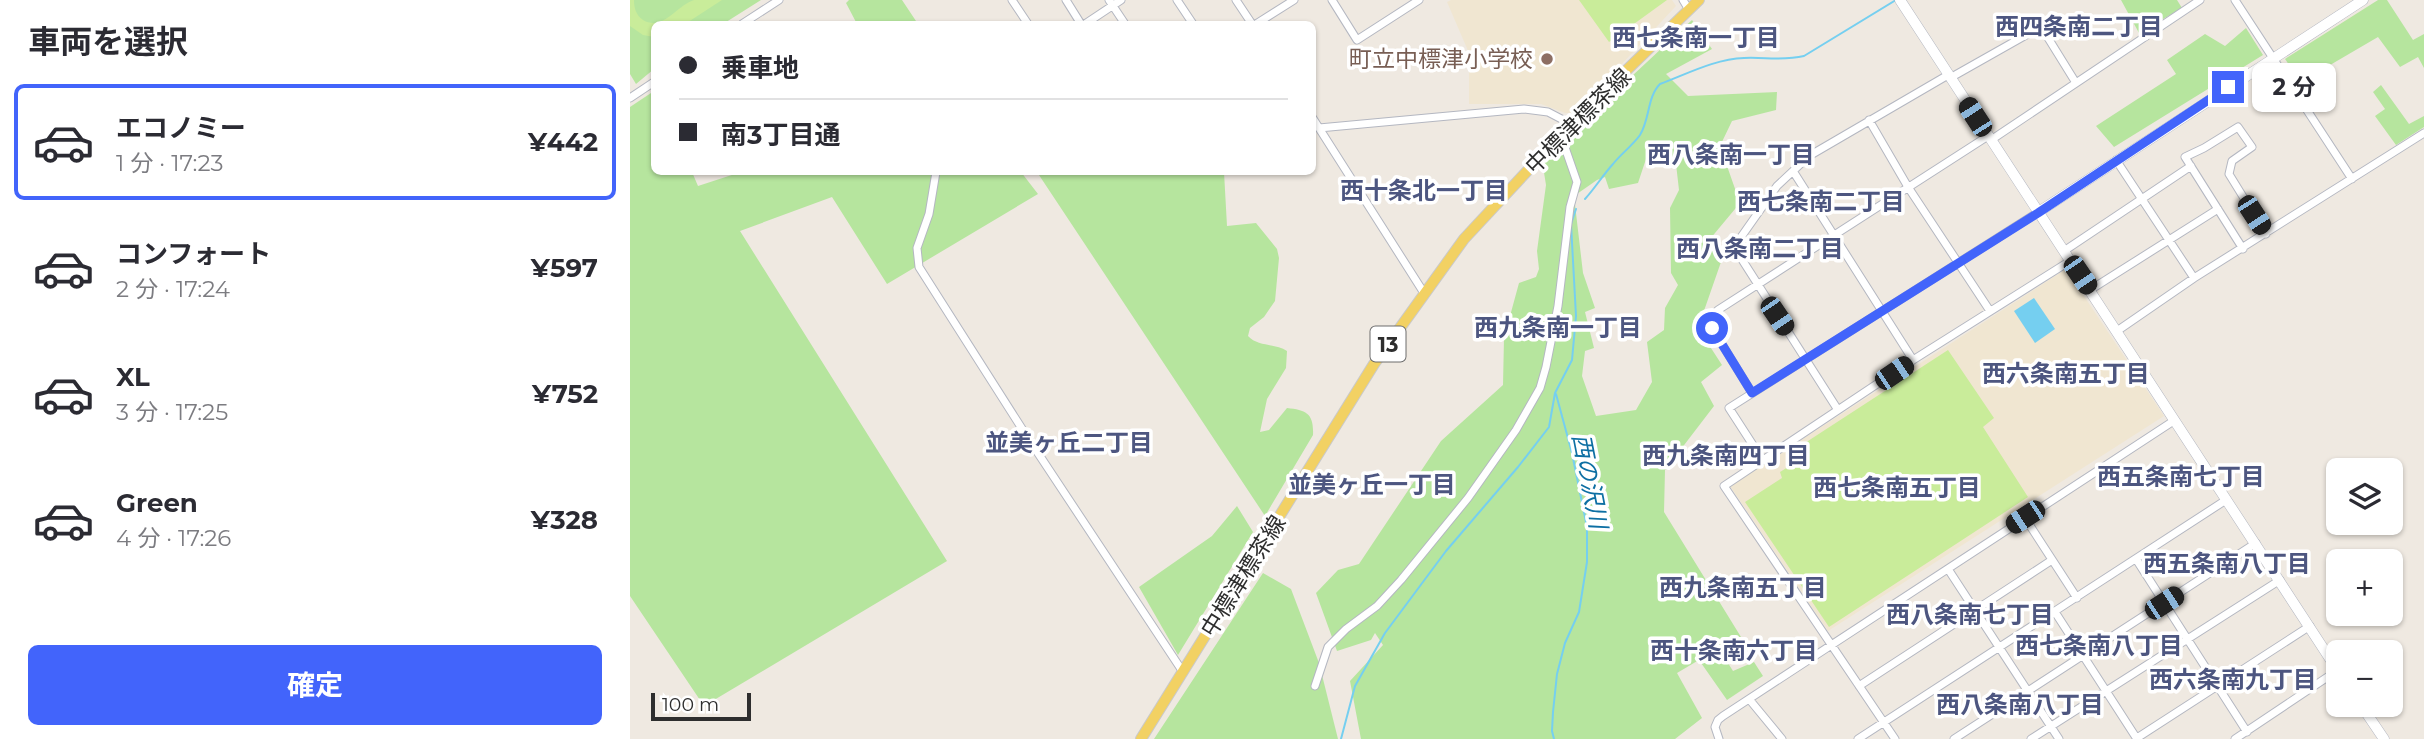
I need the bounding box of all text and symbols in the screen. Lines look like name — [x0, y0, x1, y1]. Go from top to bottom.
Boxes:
district label: 西四条南二丁目 — [1995, 12, 2163, 41]
text: 車両を選択 — [28, 22, 188, 61]
district label: 西七条南一丁目 — [1612, 23, 1780, 52]
place label: 町立中標津小学校 — [1349, 45, 1533, 73]
marker: 町立中標津小学校 — [1539, 51, 1555, 67]
text: 乗車地 — [721, 52, 799, 84]
street label: 中標津標茶線 — [1519, 62, 1637, 180]
callout: 2 分 — [2252, 62, 2336, 112]
route end — [2212, 71, 2244, 103]
text: 2 分 — [2272, 73, 2316, 101]
car — [1955, 94, 1996, 140]
icon: car — [32, 111, 95, 174]
text: エコノミー — [116, 112, 246, 144]
text: 南3丁目通 — [721, 119, 840, 151]
text: ¥442 — [528, 126, 598, 158]
district label: 西八条南一丁目 — [1647, 140, 1815, 169]
text: 1 分 · 17:23 — [116, 149, 223, 177]
district label: 西十条北一丁目 — [1340, 176, 1508, 205]
district label: 西七条南二丁目 — [1737, 187, 1905, 216]
car — [2234, 192, 2275, 238]
district label: 西八条南二丁目 — [1676, 234, 1844, 263]
icon: car — [32, 237, 95, 300]
text: コンフォート — [116, 238, 271, 270]
text: ¥597 — [531, 252, 598, 284]
car — [2060, 252, 2101, 298]
text: 2 分 · 17:24 — [116, 275, 230, 303]
car — [1757, 293, 1798, 339]
route start — [1696, 312, 1728, 344]
district label: 西九条南一丁目 — [1474, 313, 1642, 342]
road number: 13 — [1370, 326, 1406, 362]
car — [1871, 353, 1918, 393]
district label: 西六条南五丁目 — [1982, 359, 2150, 388]
text: XL — [116, 361, 150, 393]
icon: car — [32, 363, 95, 426]
text: ¥752 — [532, 378, 598, 410]
text: 3 分 · 17:25 — [116, 398, 228, 426]
district label: 並美ヶ丘二丁目 — [985, 428, 1153, 457]
water label: 西の沢川 — [1567, 431, 1614, 534]
district label: 西九条南四丁目 — [1642, 441, 1810, 470]
map controls — [2326, 458, 2403, 717]
button: layers — [2326, 458, 2403, 535]
district label: 西五条南七丁目 — [2097, 462, 2265, 491]
district label: 並美ヶ丘一丁目 — [1288, 470, 1456, 499]
district label: 西七条南五丁目 — [1813, 473, 1981, 502]
text: Green — [116, 487, 198, 519]
icon: car — [32, 489, 95, 552]
car — [2002, 497, 2049, 537]
text: ¥328 — [531, 504, 598, 536]
street label: 中標津標茶線 — [1195, 510, 1291, 642]
text: 4 分 · 17:26 — [116, 524, 231, 552]
district label: 西五条南八丁目 — [2143, 549, 2311, 578]
button: + — [2326, 549, 2403, 626]
district label: 西九条南五丁目 — [1659, 573, 1827, 602]
car — [2141, 583, 2188, 623]
district label: 西八条南七丁目 — [1886, 600, 2054, 629]
district label: 西七条南八丁目 — [2015, 631, 2183, 660]
district label: 西十条南六丁目 — [1650, 636, 1818, 665]
button: − — [2326, 640, 2403, 717]
button: 確定 — [28, 645, 602, 725]
district label: 西六条南九丁目 — [2149, 665, 2317, 694]
scale bar — [651, 690, 751, 722]
district label: 西八条南八丁目 — [1936, 690, 2104, 719]
text: 100 m — [662, 693, 719, 716]

